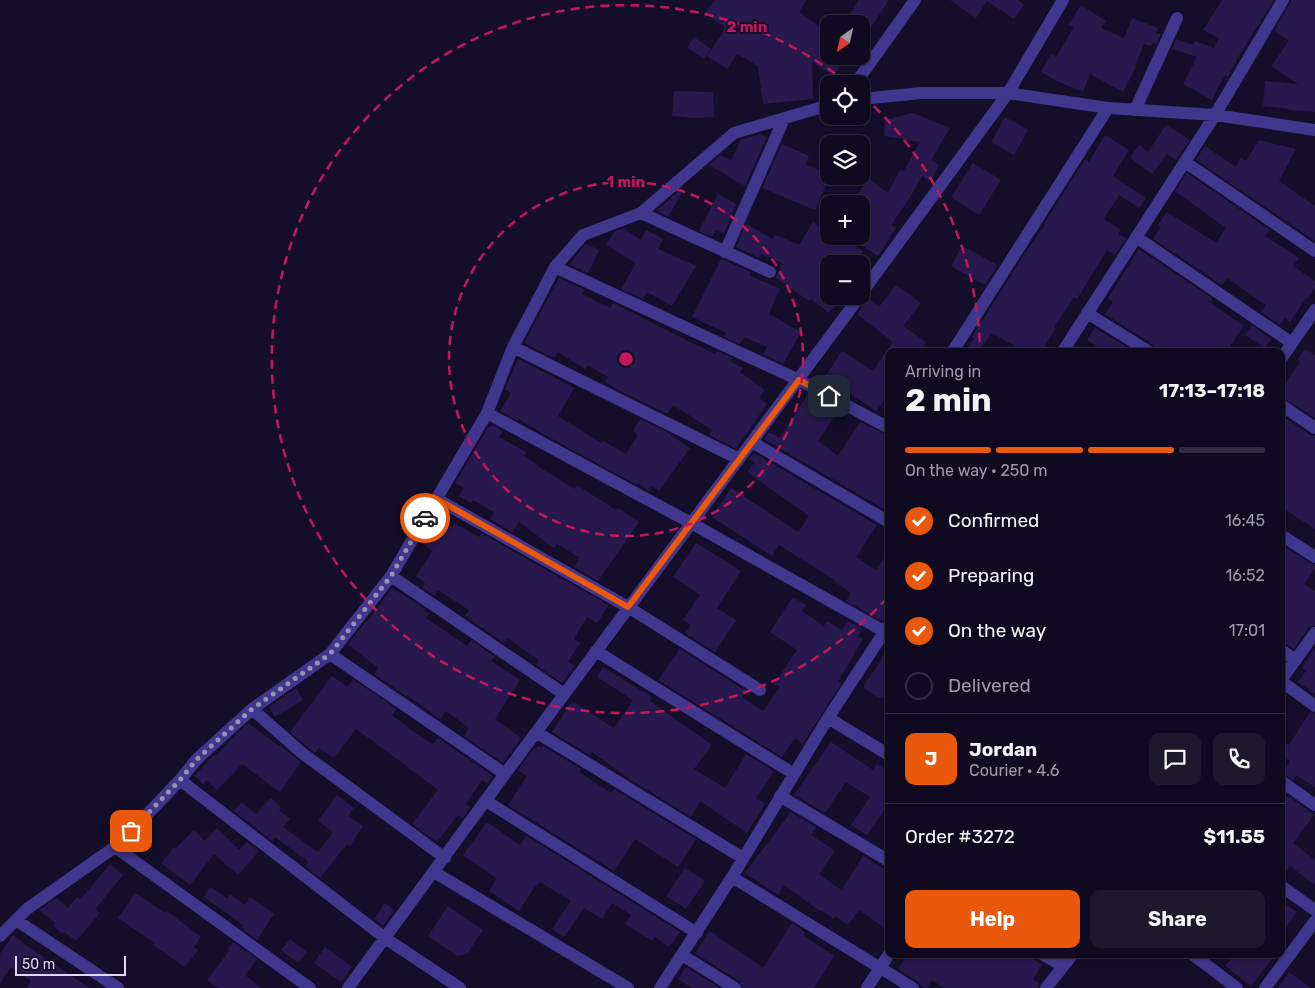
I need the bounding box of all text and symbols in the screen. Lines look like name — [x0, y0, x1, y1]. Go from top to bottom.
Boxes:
north arrow — [820, 15, 870, 65]
map controls — [820, 15, 870, 305]
text: 2 min — [727, 18, 767, 36]
button: locate — [820, 75, 870, 125]
button: layers — [820, 135, 870, 185]
text: 1 min — [607, 173, 645, 191]
button: + — [820, 195, 870, 245]
button: − — [820, 255, 870, 305]
centre of rings — [617, 350, 635, 368]
text: Arriving in — [905, 362, 981, 381]
pin — [808, 375, 850, 417]
text: 17:13–17:18 — [1159, 379, 1265, 402]
text: 2 min — [905, 381, 992, 419]
icon: home — [815, 382, 843, 410]
text: On the way · 250 m — [905, 461, 1048, 480]
courier — [400, 493, 450, 543]
icon: car — [411, 504, 439, 532]
icon: check — [905, 507, 933, 535]
text: Confirmed — [948, 509, 1039, 532]
text: 16:45 — [1225, 511, 1265, 530]
icon: check — [905, 562, 933, 590]
text: Preparing — [948, 564, 1034, 587]
text: 16:52 — [1226, 566, 1265, 585]
icon: check — [905, 617, 933, 645]
text: On the way — [948, 619, 1046, 642]
text: 17:01 — [1229, 621, 1265, 640]
text: Delivered — [948, 674, 1031, 697]
button: chat — [1149, 733, 1201, 785]
button: phone — [1213, 733, 1265, 785]
text: Jordan — [969, 738, 1037, 761]
text: J — [925, 747, 937, 770]
text: Courier · 4.6 — [969, 761, 1059, 780]
pin — [110, 810, 152, 852]
icon: bag — [117, 817, 145, 845]
text: Order #3272 — [905, 825, 1015, 848]
text: $11.55 — [1203, 825, 1265, 848]
button: Help — [905, 890, 1080, 948]
button: Share — [1090, 890, 1265, 948]
scale bar — [15, 953, 126, 976]
text: 50 m — [22, 956, 55, 973]

